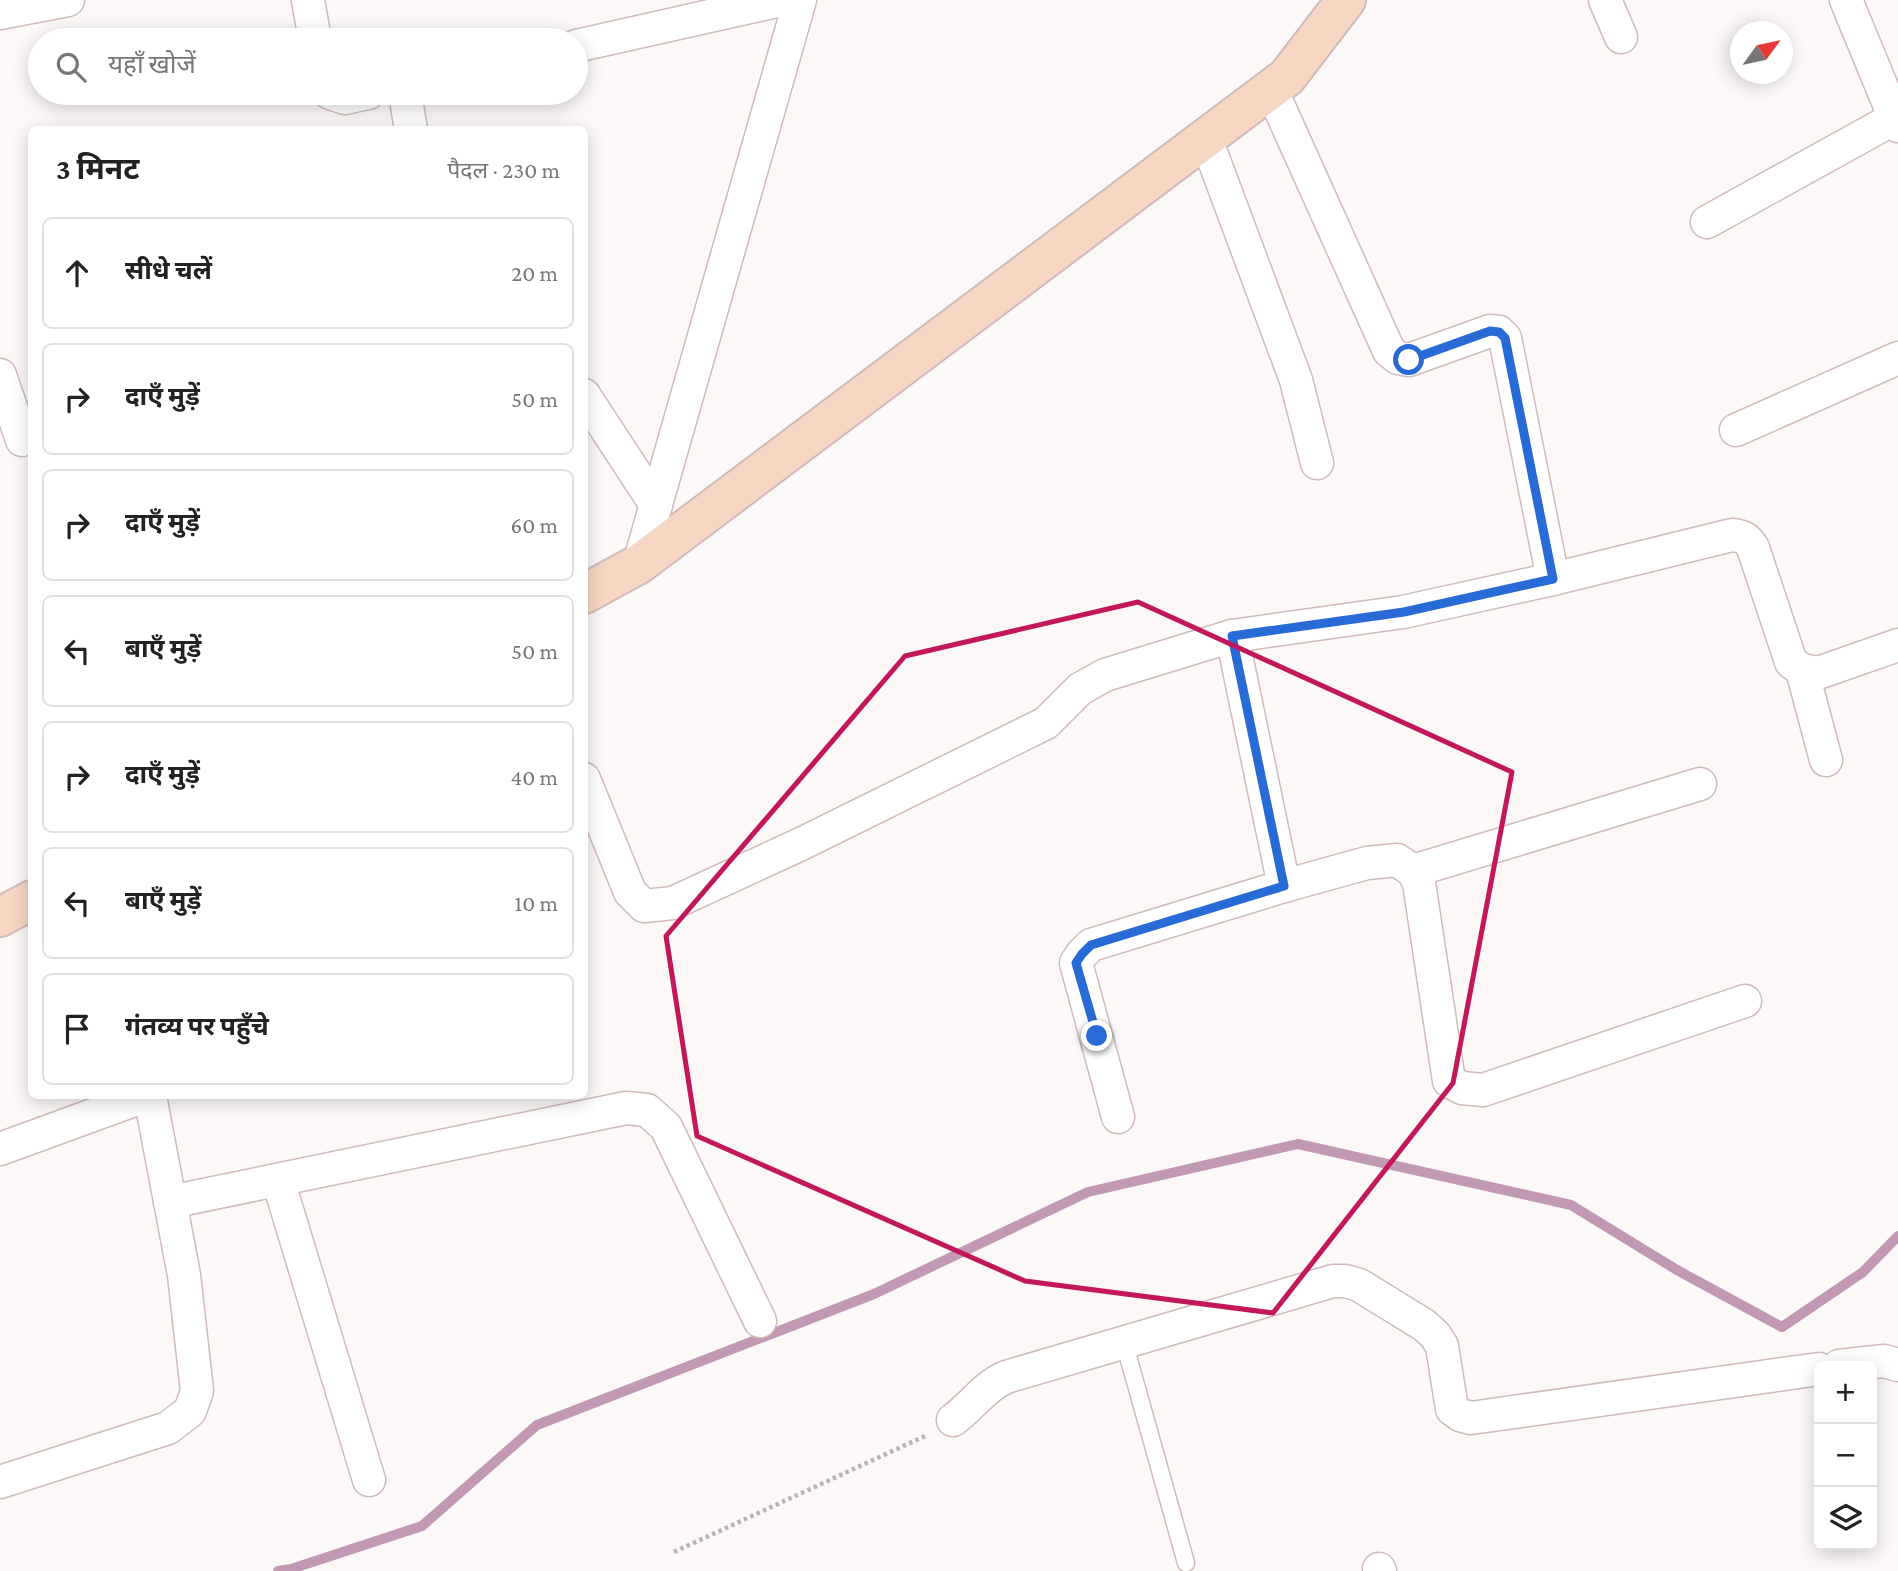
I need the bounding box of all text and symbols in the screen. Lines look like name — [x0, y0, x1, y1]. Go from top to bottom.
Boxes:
north arrow — [1730, 21, 1793, 84]
search box — [28, 28, 588, 105]
icon: search — [52, 48, 90, 86]
text: यहाँ खोजें — [108, 50, 196, 79]
text: 3 मिनट — [56, 152, 139, 185]
text: पैदल · 230 m — [447, 157, 560, 183]
icon: ahead — [58, 254, 96, 292]
text: सीधे चलें — [125, 256, 212, 285]
text: 20 m — [511, 260, 558, 286]
route start — [1393, 344, 1424, 375]
icon: right — [58, 380, 96, 418]
text: दाएँ मुड़ें — [125, 382, 200, 411]
text: 50 m — [511, 386, 558, 412]
icon: right — [58, 506, 96, 544]
text: दाएँ मुड़ें — [125, 508, 200, 537]
text: 60 m — [511, 512, 558, 538]
icon: left — [58, 632, 96, 670]
text: बाएँ मुड़ें — [125, 634, 201, 663]
text: 50 m — [511, 638, 558, 664]
icon: right — [58, 758, 96, 796]
text: दाएँ मुड़ें — [125, 760, 200, 789]
text: 40 m — [510, 764, 558, 790]
icon: left — [58, 884, 96, 922]
text: बाएँ मुड़ें — [125, 886, 201, 915]
text: 10 m — [515, 890, 558, 916]
icon: arrive — [58, 1010, 96, 1048]
text: गंतव्य पर पहुँचे — [125, 1012, 269, 1041]
route end — [1081, 1020, 1112, 1051]
map controls — [1814, 1361, 1877, 1550]
button: + — [1814, 1361, 1877, 1424]
button: − — [1814, 1424, 1877, 1487]
button: layers — [1814, 1487, 1877, 1550]

